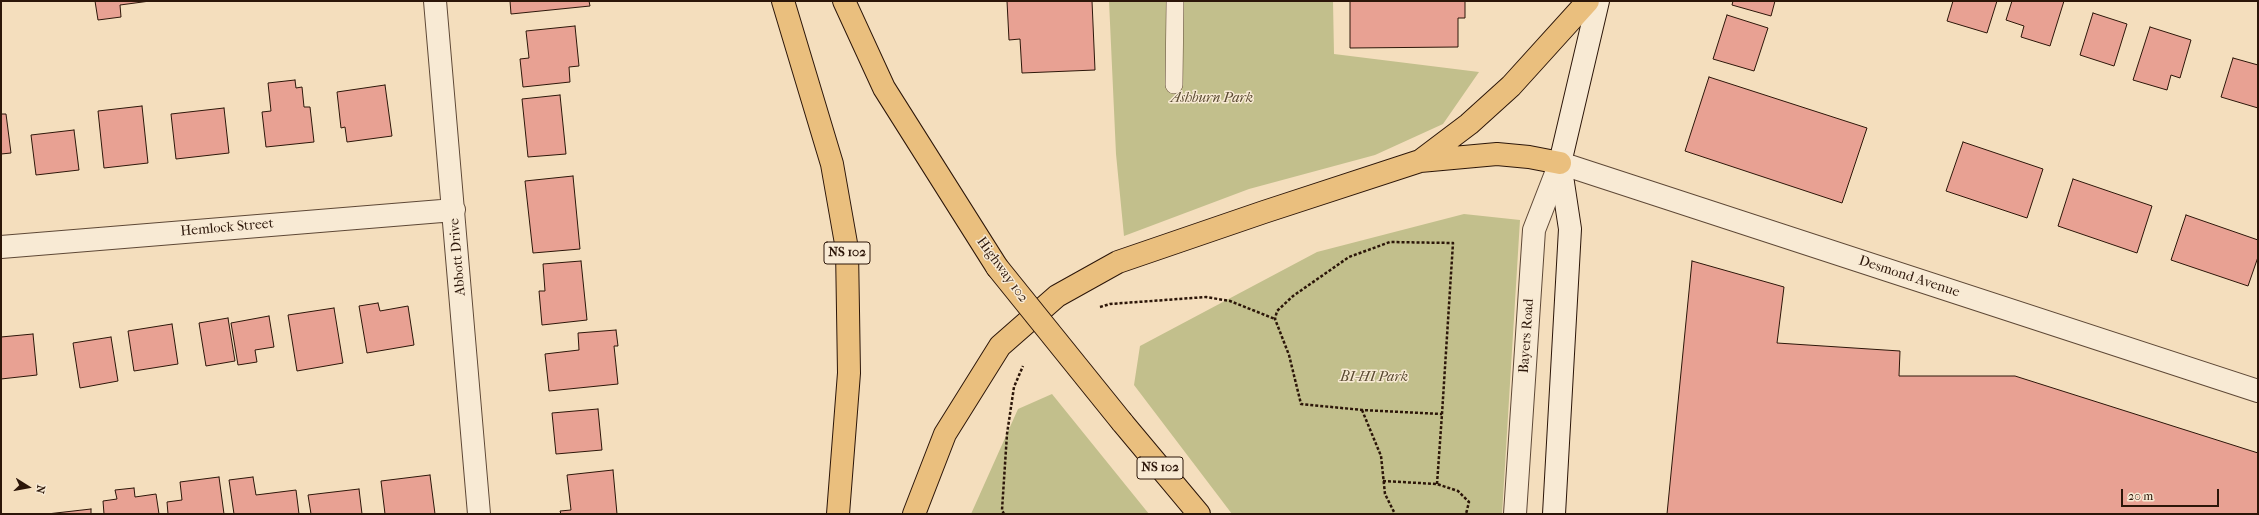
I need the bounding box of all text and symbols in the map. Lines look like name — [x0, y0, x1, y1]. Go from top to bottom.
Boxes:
park label: Ashburn Park — [1171, 91, 1253, 107]
street label: Hemlock Street — [180, 216, 274, 240]
street label: Abbott Drive — [446, 217, 470, 297]
street label: Highway 102 — [973, 234, 1031, 306]
road number: NS 102 — [824, 242, 870, 264]
street label: Desmond Avenue — [1856, 253, 1962, 301]
street label: Bayers Road — [1516, 298, 1538, 374]
park label: BI-HI Park — [1340, 370, 1408, 386]
road number: NS 102 — [1137, 457, 1183, 479]
north arrow — [8, 467, 48, 507]
scale bar — [2123, 481, 2221, 507]
text: N — [33, 484, 47, 495]
text: 20 m — [2128, 489, 2153, 503]

